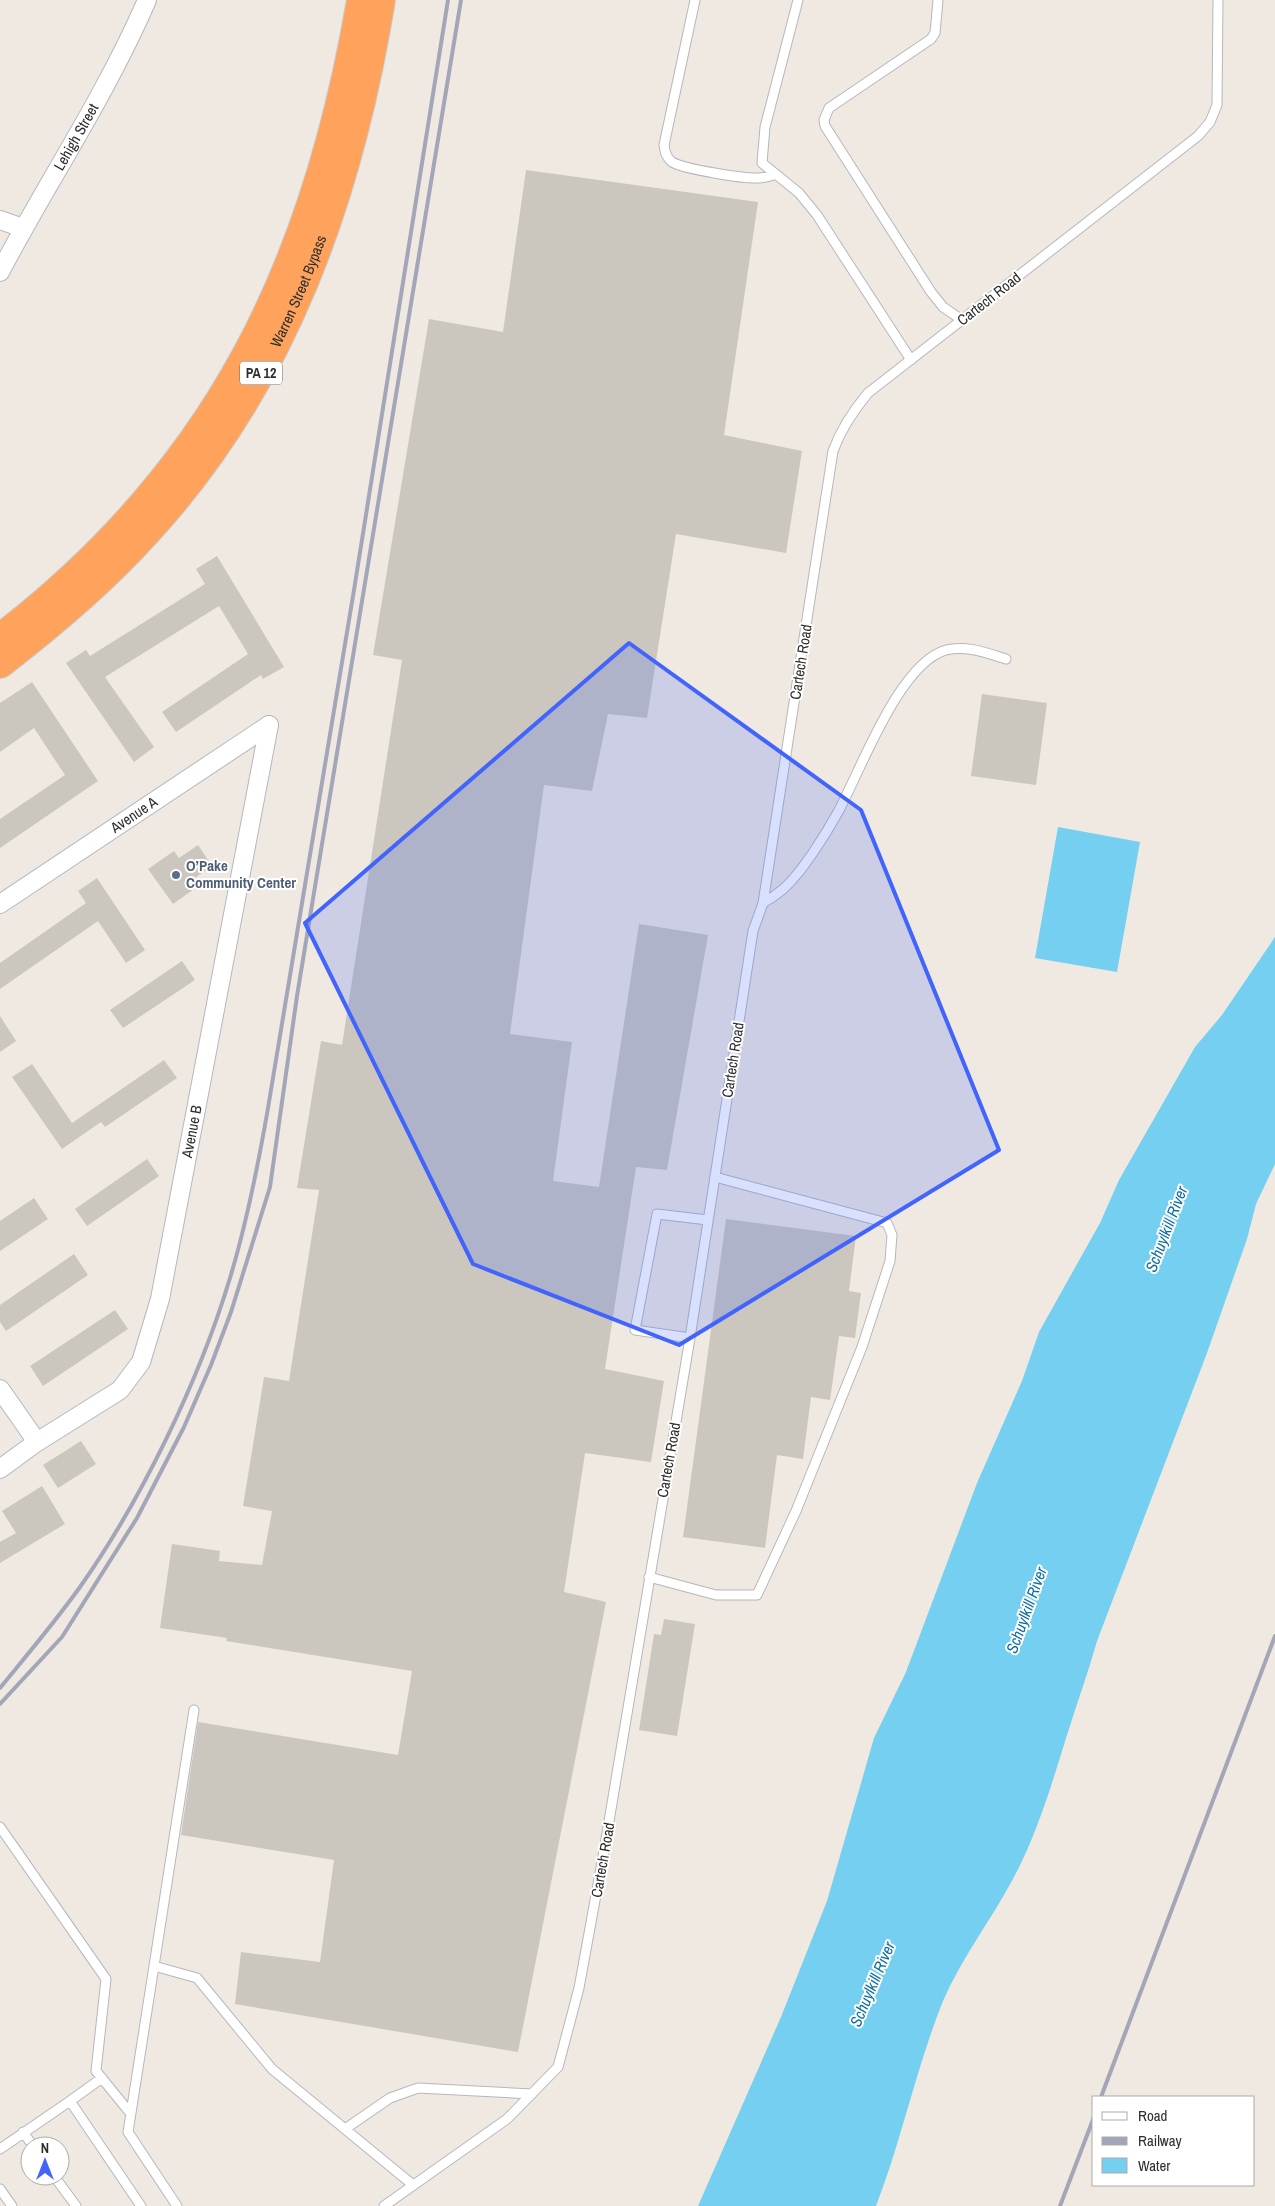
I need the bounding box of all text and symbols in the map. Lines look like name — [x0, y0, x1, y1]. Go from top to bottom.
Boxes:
street label: Lehigh Street — [48, 99, 104, 174]
street label: Warren Street Bypass — [265, 232, 331, 351]
street label: Cartech Road — [952, 267, 1025, 330]
road number: PA 12 — [240, 362, 282, 384]
street label: Cartech Road — [784, 623, 817, 701]
street label: Avenue A — [105, 791, 162, 838]
place label: O’Pake Community Center — [186, 855, 296, 893]
marker: O’Pake Community Center — [170, 869, 182, 881]
street label: Cartech Road — [716, 1021, 749, 1099]
street label: Avenue B — [176, 1103, 207, 1161]
water label: Schuylkill River — [1140, 1182, 1193, 1275]
street label: Cartech Road — [652, 1421, 685, 1499]
water label: Schuylkill River — [1000, 1563, 1052, 1656]
street label: Cartech Road — [586, 1821, 619, 1899]
water label: Schuylkill River — [844, 1938, 900, 2030]
legend — [1092, 2096, 1255, 2186]
text: Road — [1138, 2105, 1167, 2126]
text: Railway — [1138, 2130, 1183, 2151]
north arrow — [20, 2136, 70, 2186]
text: N — [41, 2139, 49, 2157]
text: Water — [1138, 2155, 1170, 2176]

